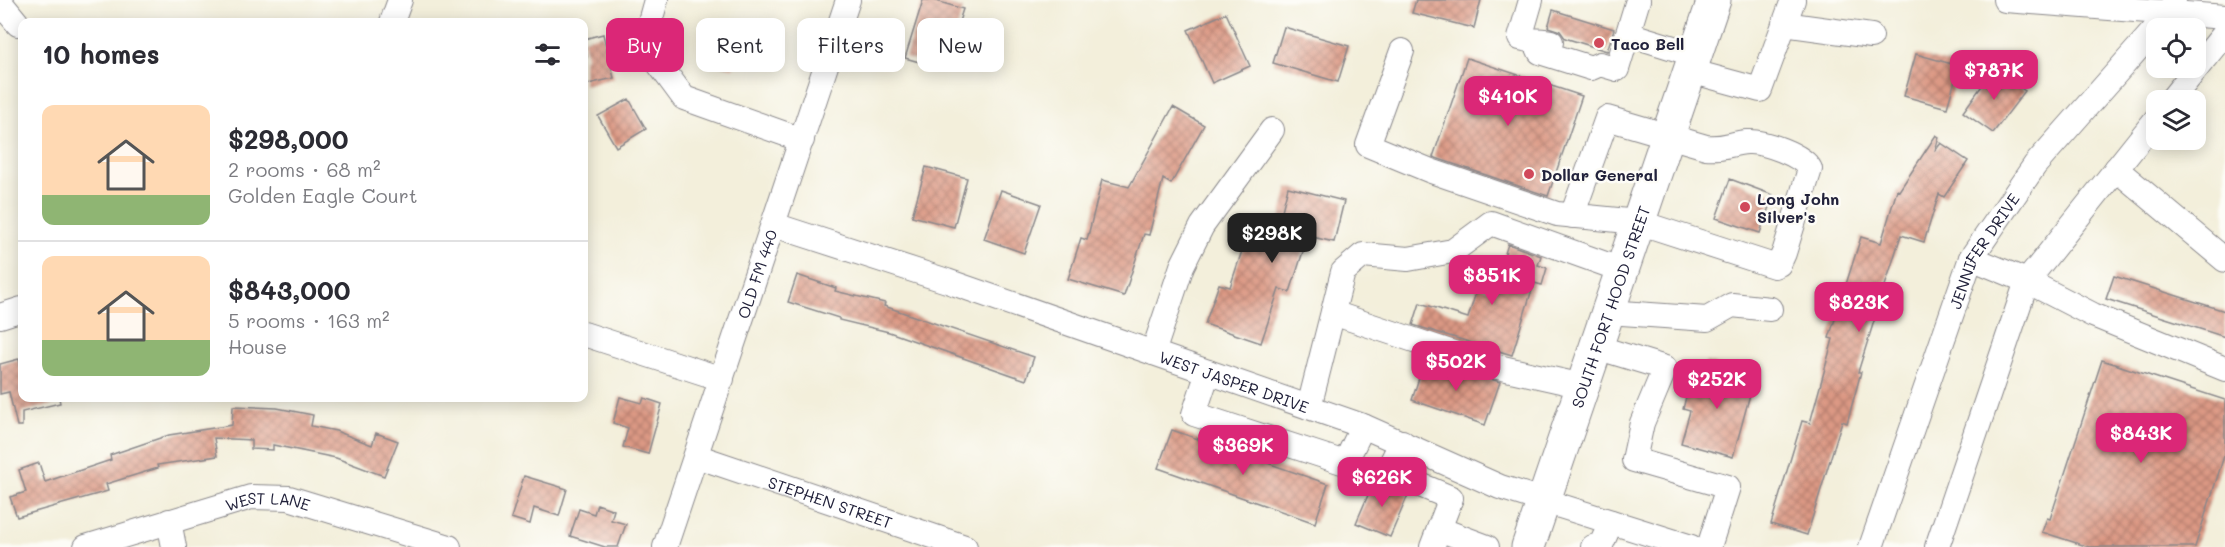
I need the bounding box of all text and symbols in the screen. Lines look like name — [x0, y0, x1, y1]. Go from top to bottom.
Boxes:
chip: Buy — [606, 18, 684, 72]
chip: Rent — [696, 18, 785, 72]
chip: Filters — [797, 18, 905, 72]
chip: New — [917, 18, 1004, 72]
map controls — [2146, 18, 2206, 150]
button: locate — [2146, 18, 2206, 78]
place label: Taco Bell — [1611, 33, 1684, 54]
marker: Taco Bell — [1592, 36, 1606, 50]
text: 10 homes — [42, 37, 160, 71]
icon: filters — [531, 38, 564, 71]
pin: $787K — [1952, 50, 2036, 101]
text: $787K — [1964, 56, 2024, 82]
pin: $410K — [1466, 76, 1550, 127]
text: $410K — [1478, 82, 1538, 108]
button: layers — [2146, 90, 2206, 150]
text: $298,000 — [228, 122, 348, 156]
icon: home — [90, 129, 162, 201]
text: 2 rooms · 68 m² — [228, 156, 381, 182]
place label: Dollar General — [1541, 164, 1658, 185]
marker: Dollar General — [1522, 167, 1536, 181]
text: Golden Eagle Court — [228, 182, 417, 208]
place label: Long John Silver's — [1757, 188, 1839, 227]
street label: JENNIFER DRIVE — [1944, 189, 2023, 311]
marker: Long John Silver's — [1738, 200, 1752, 214]
street label: SOUTH FORT HOOD STREET — [1566, 203, 1654, 410]
pin: $298K — [1230, 213, 1314, 264]
text: $298K — [1241, 219, 1303, 245]
street label: OLD FM 440 — [732, 226, 781, 321]
pin: $851K — [1450, 255, 1534, 306]
text: $851K — [1463, 261, 1521, 287]
text: $843,000 — [228, 273, 350, 307]
icon: home — [90, 280, 162, 352]
pin: $823K — [1817, 282, 1901, 333]
text: $823K — [1828, 288, 1890, 314]
text: 5 rooms · 163 m² — [228, 307, 390, 333]
text: House — [228, 333, 287, 359]
pin: $502K — [1414, 341, 1498, 392]
street label: WEST JASPER DRIVE — [1157, 345, 1312, 417]
text: $502K — [1425, 347, 1487, 373]
pin: $252K — [1675, 359, 1759, 410]
text: $252K — [1687, 365, 1747, 391]
pin: $843K — [2099, 413, 2183, 464]
text: $843K — [2110, 419, 2172, 445]
pin: $369K — [1201, 425, 1285, 476]
text: $369K — [1212, 431, 1274, 457]
pin: $626K — [1340, 457, 1424, 508]
text: $626K — [1352, 463, 1412, 489]
street label: STEPHEN STREET — [766, 471, 895, 532]
street label: WEST LANE — [222, 486, 313, 515]

